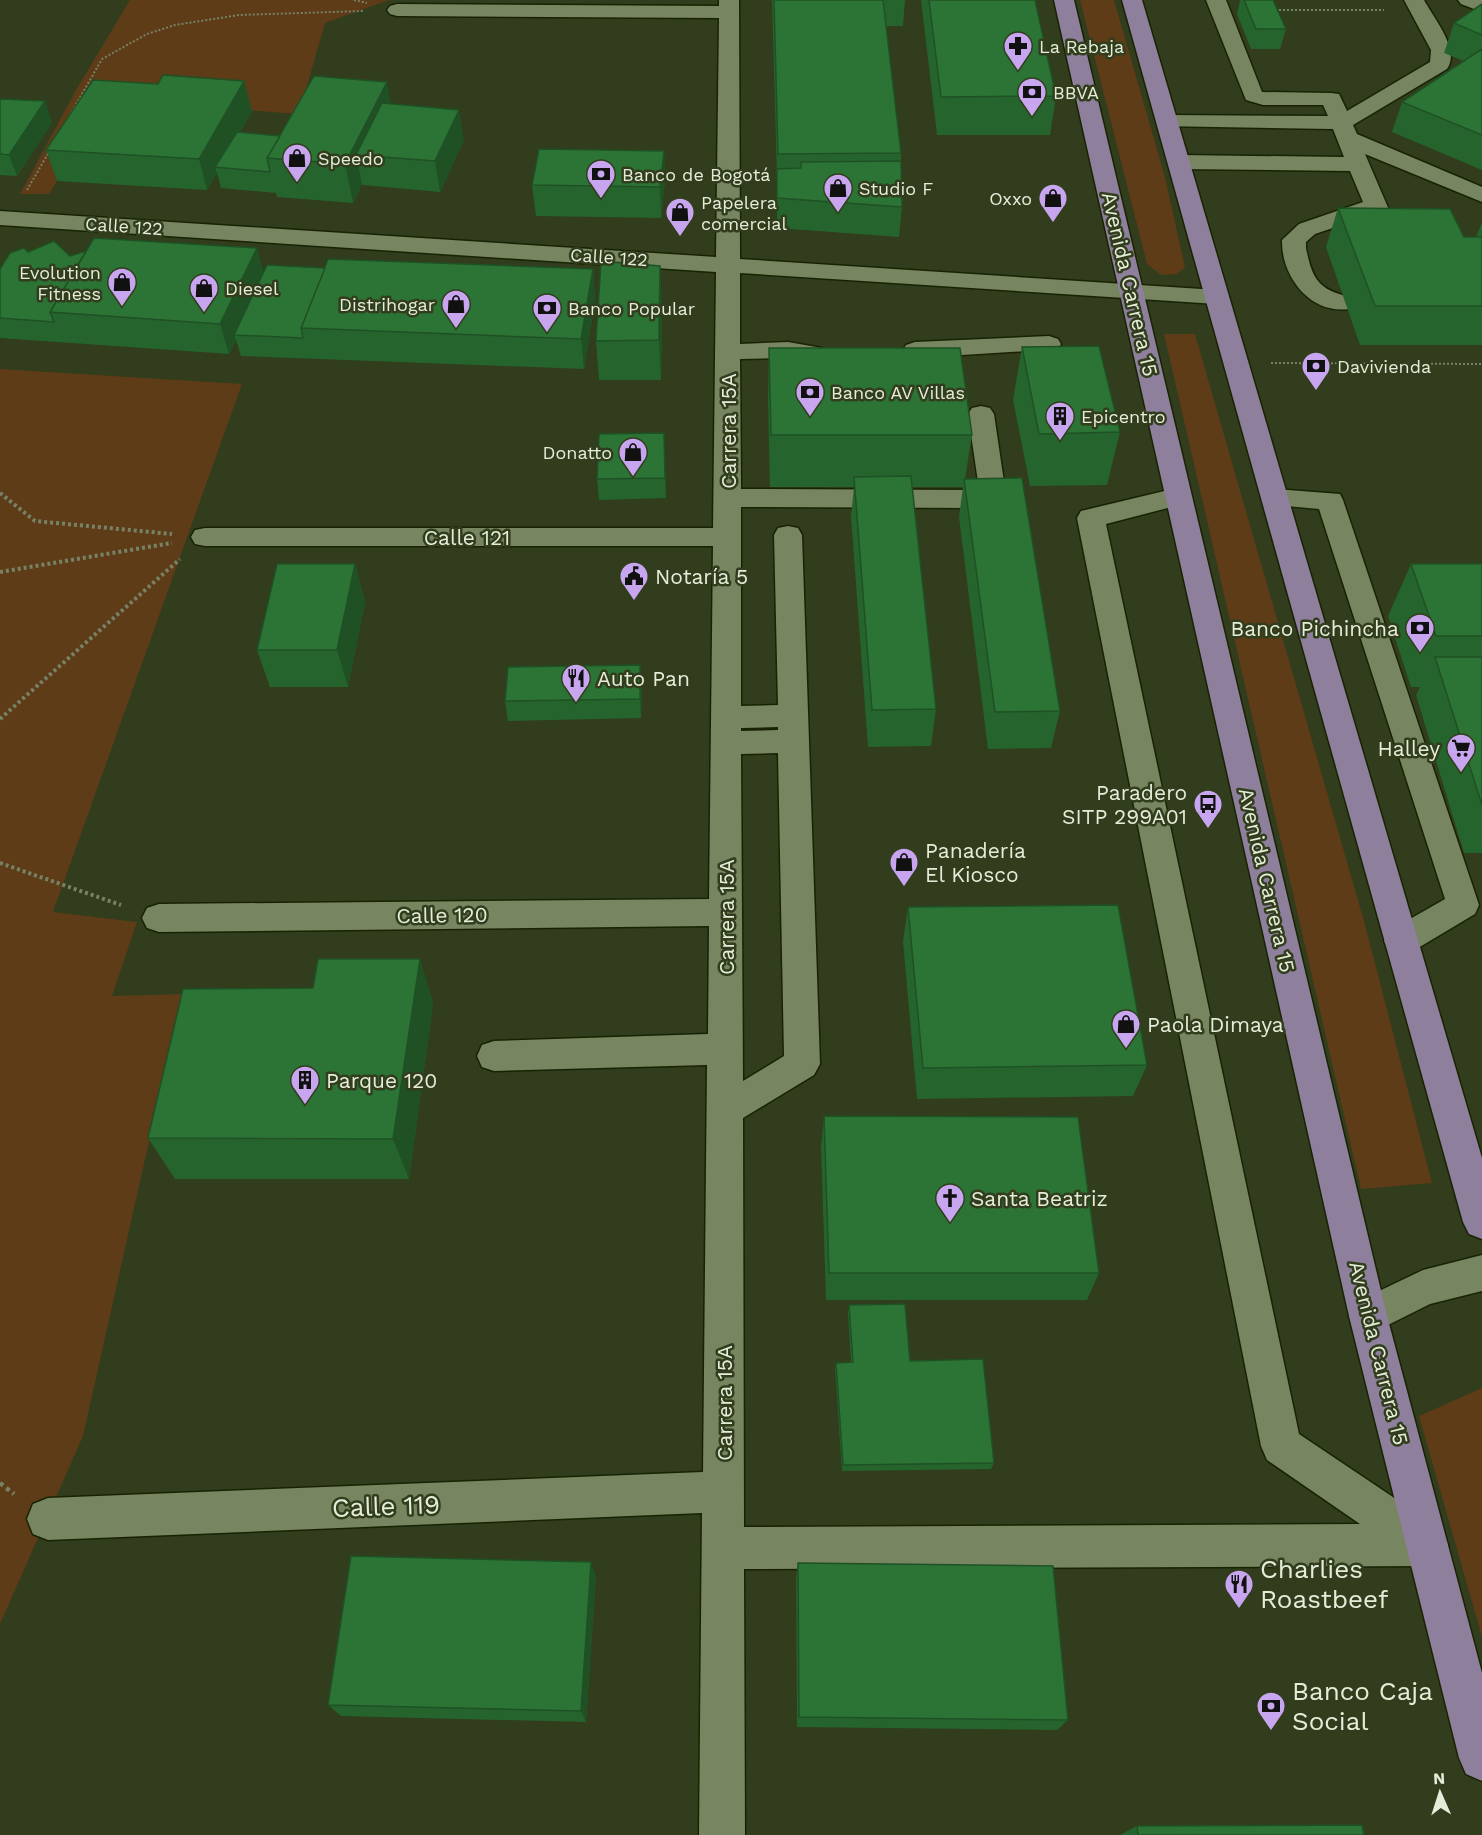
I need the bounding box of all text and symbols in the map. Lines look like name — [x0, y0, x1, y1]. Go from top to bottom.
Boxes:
pharmacy icon: La Rebaja — [1002, 30, 1034, 72]
place label: La Rebaja — [1039, 36, 1124, 57]
bank icon: BBVA — [1016, 76, 1048, 118]
place label: BBVA — [1053, 82, 1099, 103]
shop icon: Speedo — [281, 142, 313, 184]
place label: Speedo — [318, 148, 384, 169]
bank icon: Banco de Bogotá — [585, 158, 617, 200]
place label: Banco de Bogotá — [622, 164, 770, 185]
shop icon: Studio F — [822, 172, 854, 214]
place label: Studio F — [859, 178, 933, 199]
shop icon: Oxxo — [1037, 182, 1069, 224]
place label: Oxxo — [989, 188, 1032, 209]
street label: Avenida Carrera 15 — [1097, 189, 1163, 379]
place label: Papelera comercial — [701, 192, 788, 234]
shop icon: Papelera comercial — [664, 196, 696, 238]
street label: Calle 122 — [84, 213, 164, 239]
street label: Calle 122 — [569, 244, 649, 270]
place label: Evolution Fitness — [19, 262, 101, 304]
shop icon: Evolution Fitness — [106, 266, 138, 308]
shop icon: Diesel — [188, 272, 220, 314]
place label: Diesel — [225, 278, 279, 299]
shop icon: Distrihogar — [440, 288, 472, 330]
bank icon: Banco Popular — [531, 292, 563, 334]
place label: Distrihogar — [339, 294, 435, 315]
place label: Banco Popular — [568, 298, 695, 319]
bank icon: Davivienda — [1300, 350, 1332, 392]
place label: Davivienda — [1337, 356, 1431, 377]
street label: Carrera 15A — [716, 373, 741, 489]
bank icon: Banco AV Villas — [794, 376, 826, 418]
place label: Banco AV Villas — [831, 382, 965, 403]
building icon: Epicentro — [1044, 400, 1076, 442]
place label: Epicentro — [1081, 406, 1165, 427]
shop icon: Donatto — [617, 436, 649, 478]
place label: Donatto — [543, 442, 612, 463]
street label: Calle 121 — [424, 525, 510, 550]
public building icon: Notaría 5 — [618, 560, 650, 602]
place label: Notaría 5 — [655, 564, 748, 589]
bank icon: Banco Pichincha — [1404, 612, 1436, 654]
place label: Banco Pichincha — [1230, 616, 1399, 641]
restaurant icon: Auto Pan — [560, 662, 592, 704]
place label: Auto Pan — [597, 666, 690, 691]
supermarket icon: Halley — [1445, 732, 1477, 774]
place label: Halley — [1378, 736, 1440, 761]
place label: Paradero SITP 299A01 — [1062, 780, 1187, 829]
street label: Avenida Carrera 15 — [1234, 785, 1300, 975]
bus stop icon: Paradero SITP 299A01 — [1192, 788, 1224, 830]
place label: Panadería El Kiosco — [925, 838, 1026, 887]
shop icon: Panadería El Kiosco — [888, 846, 920, 888]
street label: Carrera 15A — [714, 859, 739, 975]
street label: Calle 120 — [396, 902, 488, 928]
shop icon: Paola Dimaya — [1110, 1008, 1142, 1050]
place label: Paola Dimaya — [1147, 1012, 1284, 1037]
building icon: Parque 120 — [289, 1064, 321, 1106]
place label: Parque 120 — [326, 1068, 437, 1093]
church icon: Santa Beatriz — [934, 1182, 966, 1224]
place label: Santa Beatriz — [971, 1186, 1108, 1211]
street label: Avenida Carrera 15 — [1344, 1258, 1414, 1448]
street label: Carrera 15A — [712, 1345, 737, 1461]
street label: Calle 119 — [331, 1489, 441, 1523]
place label: Charlies Roastbeef — [1260, 1554, 1388, 1614]
restaurant icon: Charlies Roastbeef — [1223, 1568, 1255, 1610]
place label: Banco Caja Social — [1292, 1676, 1433, 1736]
bank icon: Banco Caja Social — [1255, 1690, 1287, 1732]
north arrow — [1410, 1763, 1470, 1823]
text: N — [1433, 1769, 1446, 1788]

